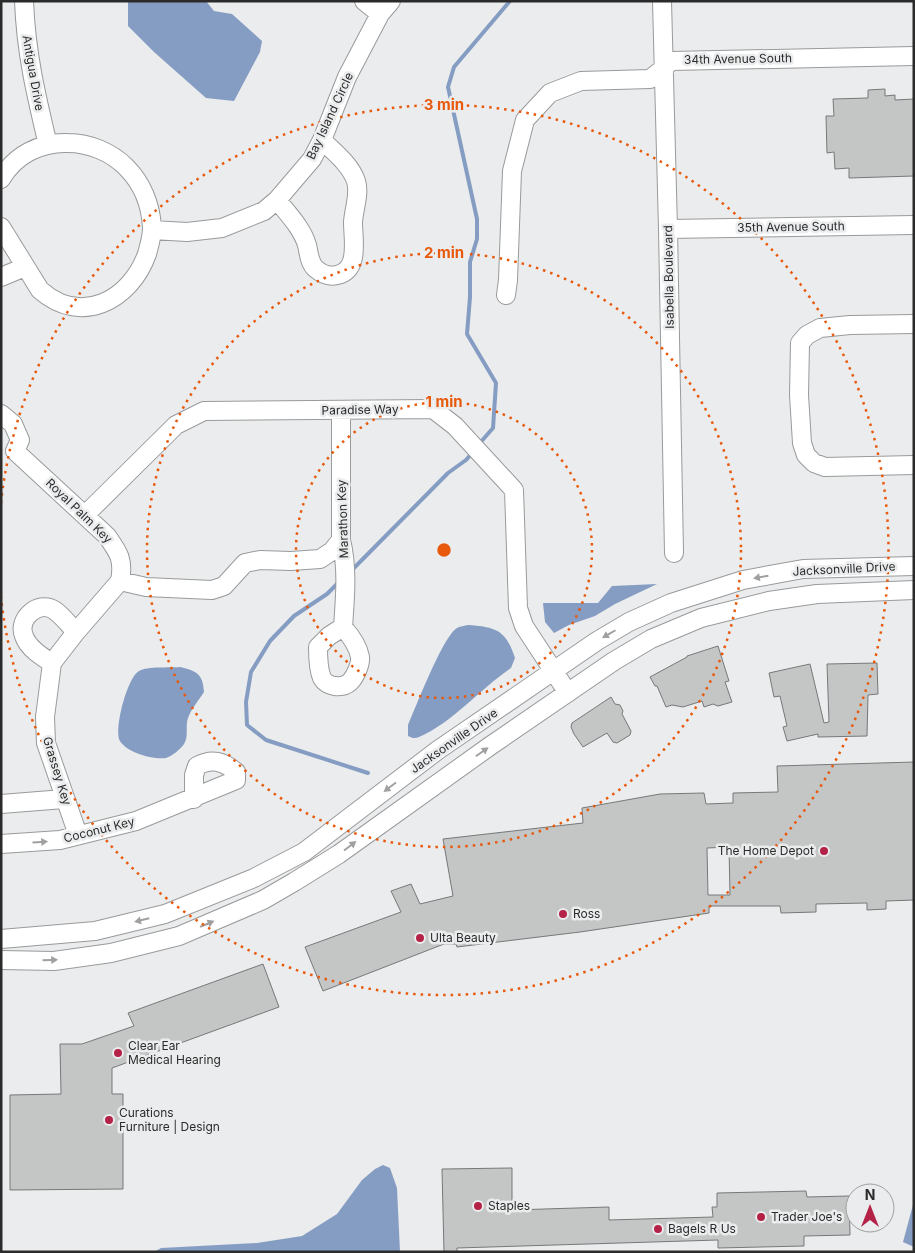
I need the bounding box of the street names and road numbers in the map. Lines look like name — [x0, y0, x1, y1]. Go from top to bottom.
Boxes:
street label: Antigua Drive — [19, 34, 48, 112]
street label: 34th Avenue South — [684, 50, 792, 67]
street label: Bay Island Circle — [303, 70, 356, 162]
street label: 35th Avenue South — [737, 218, 845, 235]
street label: Isabella Boulevard — [660, 225, 677, 329]
street label: Paradise Way — [321, 401, 399, 418]
street label: Royal Palm Key — [43, 475, 116, 546]
street label: Marathon Key — [334, 479, 351, 559]
street label: Jacksonville Drive — [792, 558, 896, 579]
street label: Jacksonville Drive — [407, 705, 500, 776]
street label: Grassey Key — [40, 735, 75, 807]
street label: Coconut Key — [62, 813, 136, 846]

